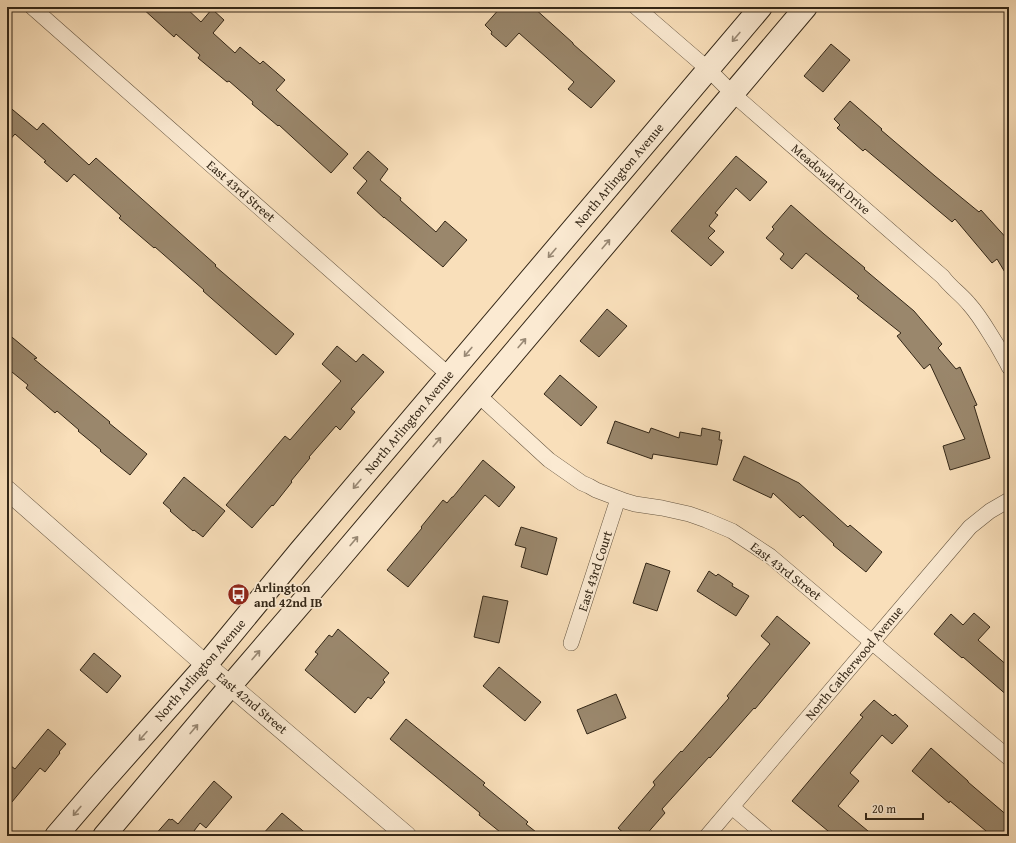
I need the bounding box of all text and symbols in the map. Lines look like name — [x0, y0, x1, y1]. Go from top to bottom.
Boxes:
one-way arrow — [732, 32, 741, 42]
street label: North Arlington Avenue — [570, 119, 668, 231]
street label: Meadowlark Drive — [787, 139, 875, 219]
street label: East 43rd Street — [202, 156, 280, 227]
one-way arrow — [601, 238, 610, 249]
one-way arrow — [548, 248, 557, 259]
one-way arrow — [517, 337, 526, 348]
one-way arrow — [464, 347, 473, 357]
street label: North Arlington Avenue — [360, 366, 458, 478]
one-way arrow — [433, 436, 442, 447]
one-way arrow — [352, 478, 361, 489]
street label: East 43rd Court — [573, 528, 617, 614]
one-way arrow — [349, 536, 358, 546]
street label: East 43rd Street — [746, 537, 826, 605]
place label: Arlington and 42nd IB — [254, 578, 323, 612]
bus stop icon: Arlington and 42nd IB — [226, 581, 252, 607]
street label: North Catherwood Avenue — [800, 602, 908, 724]
street label: North Arlington Avenue — [150, 614, 250, 726]
one-way arrow — [251, 651, 260, 661]
street label: East 42nd Street — [212, 667, 292, 739]
one-way arrow — [189, 724, 198, 734]
one-way arrow — [139, 730, 148, 741]
scale bar — [866, 795, 923, 821]
text: 20 m — [872, 800, 896, 817]
one-way arrow — [73, 806, 82, 817]

